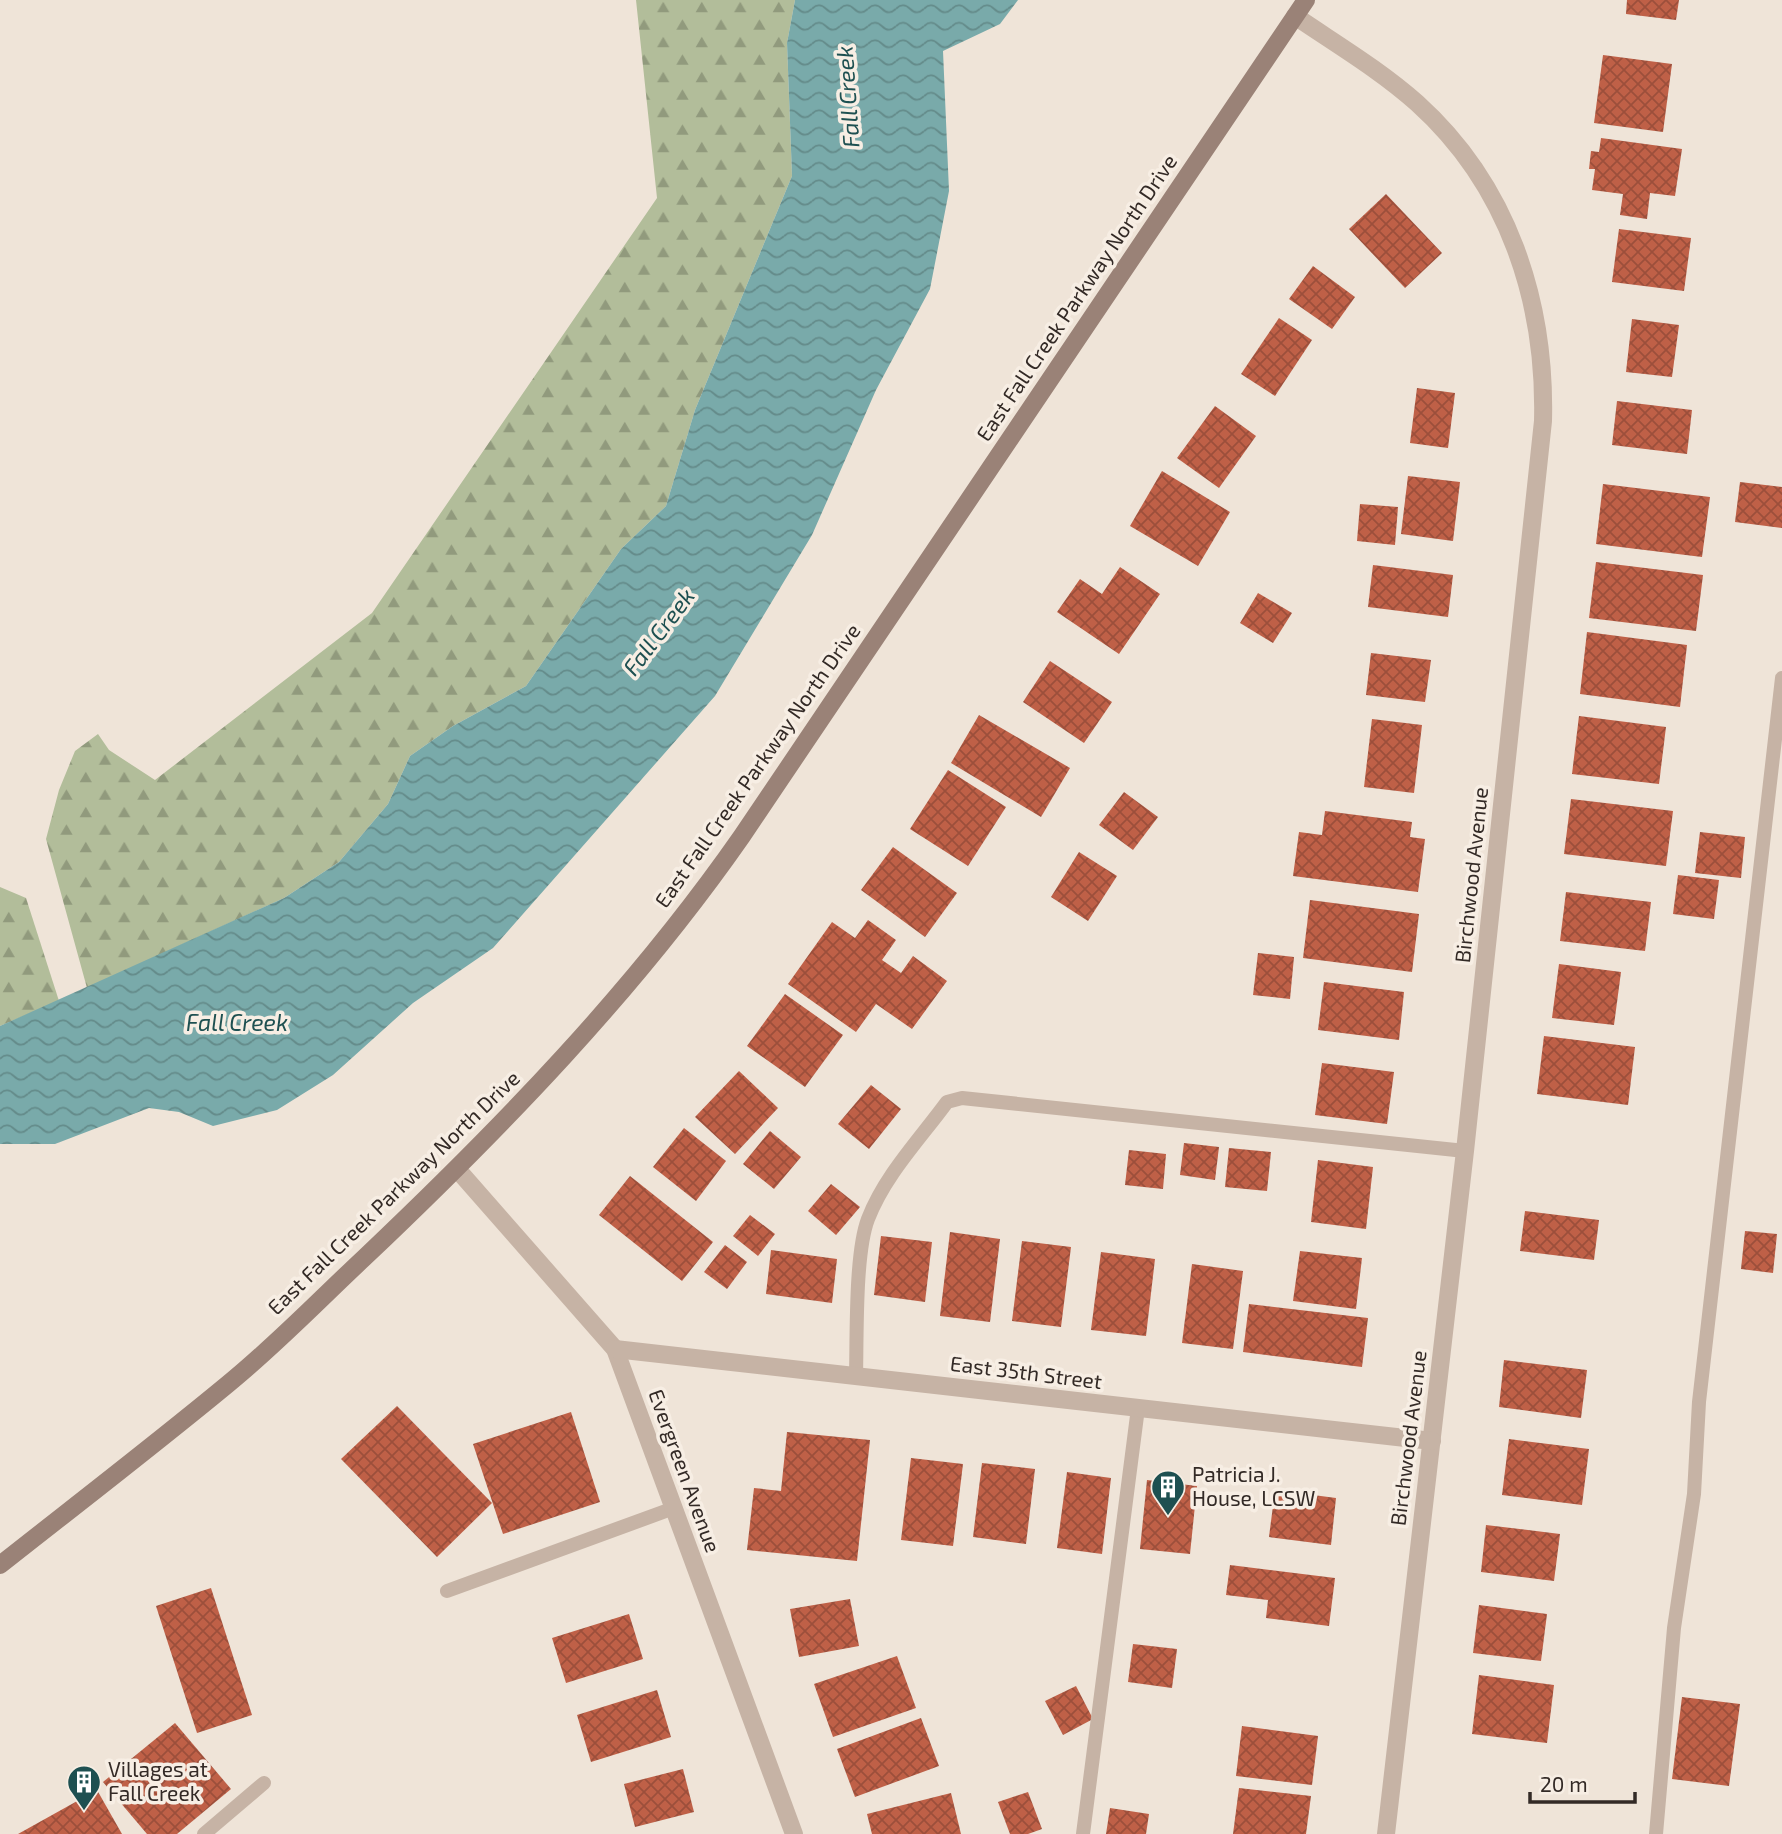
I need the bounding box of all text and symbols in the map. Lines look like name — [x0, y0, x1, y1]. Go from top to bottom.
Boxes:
water label: Fall Creek — [829, 45, 865, 149]
street label: East Fall Creek Parkway North Drive — [970, 149, 1181, 445]
water label: Fall Creek — [616, 582, 700, 680]
street label: East Fall Creek Parkway North Drive — [649, 619, 865, 912]
street label: Birchwood Avenue — [1449, 786, 1492, 964]
water label: Fall Creek — [186, 1008, 288, 1036]
street label: East Fall Creek Parkway North Drive — [262, 1065, 524, 1319]
street label: Birchwood Avenue — [1384, 1349, 1431, 1527]
street label: East 35th Street — [949, 1350, 1104, 1393]
street label: Evergreen Avenue — [644, 1386, 726, 1555]
place label: Patricia J. House, LCSW — [1192, 1461, 1316, 1510]
building icon: Patricia J. House, LCSW — [1149, 1468, 1187, 1517]
place label: Villages at Fall Creek — [108, 1756, 208, 1805]
scale bar — [1530, 1760, 1635, 1804]
building icon: Villages at Fall Creek — [65, 1763, 103, 1812]
text: 20 m — [1540, 1771, 1588, 1796]

